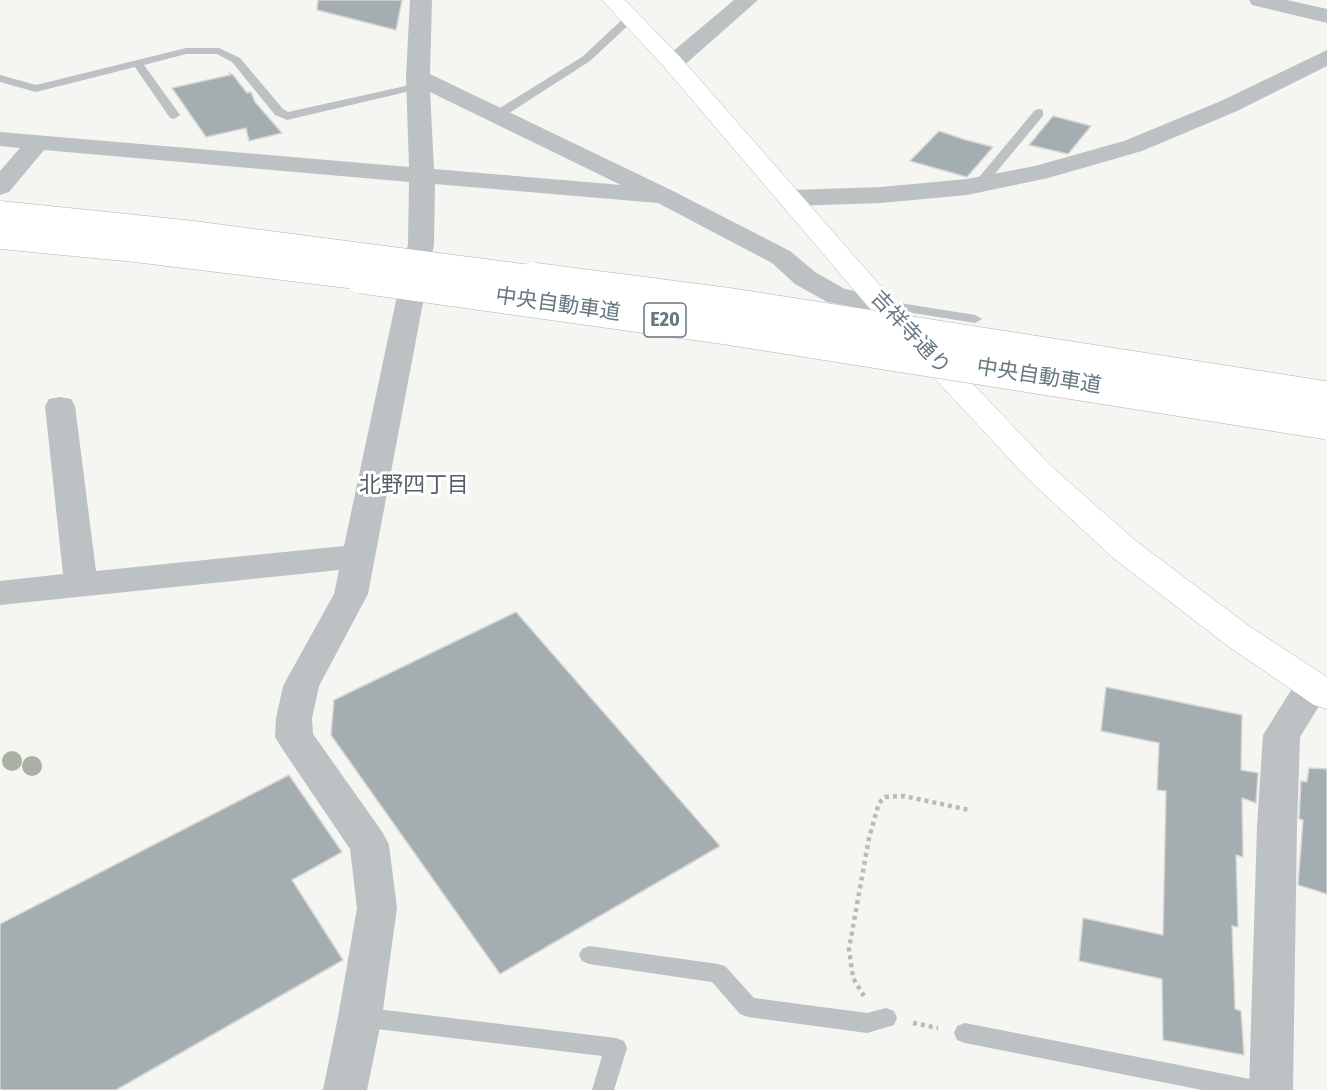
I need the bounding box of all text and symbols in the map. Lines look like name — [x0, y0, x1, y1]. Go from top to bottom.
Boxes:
street label: 中央自動車道 — [494, 284, 622, 326]
street label: 吉祥寺通り — [865, 286, 955, 380]
road number: E20 — [644, 303, 686, 337]
street label: 中央自動車道 — [975, 355, 1103, 399]
district label: 北野四丁目 — [359, 473, 469, 499]

